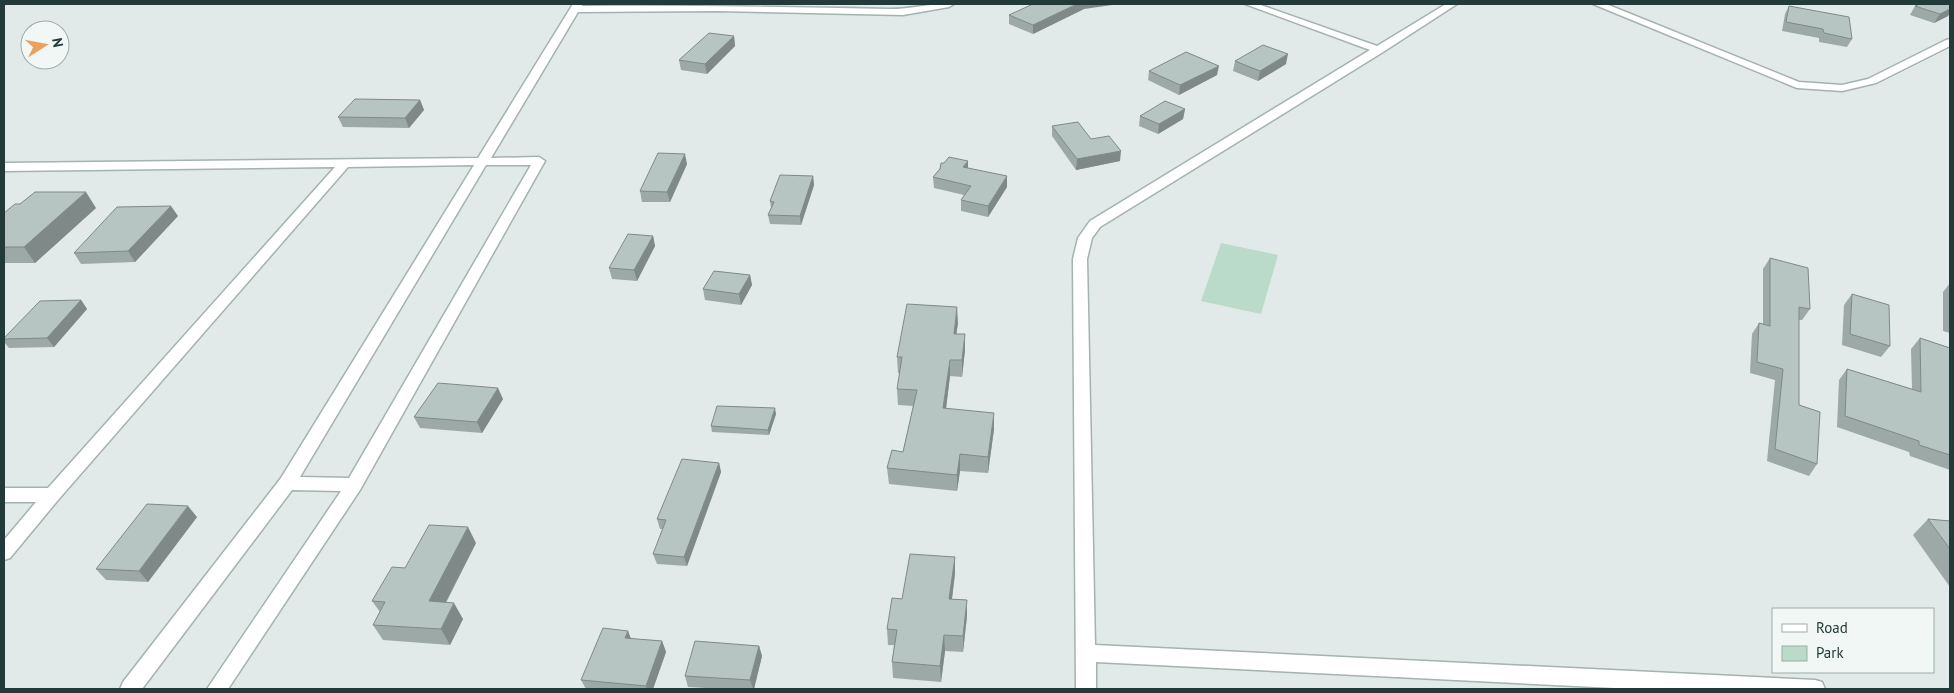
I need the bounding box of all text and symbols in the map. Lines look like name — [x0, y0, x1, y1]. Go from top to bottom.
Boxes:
north arrow — [20, 20, 70, 70]
text: N — [48, 36, 67, 49]
legend — [1772, 608, 1934, 673]
text: Road — [1816, 618, 1848, 637]
text: Park — [1816, 643, 1844, 662]

